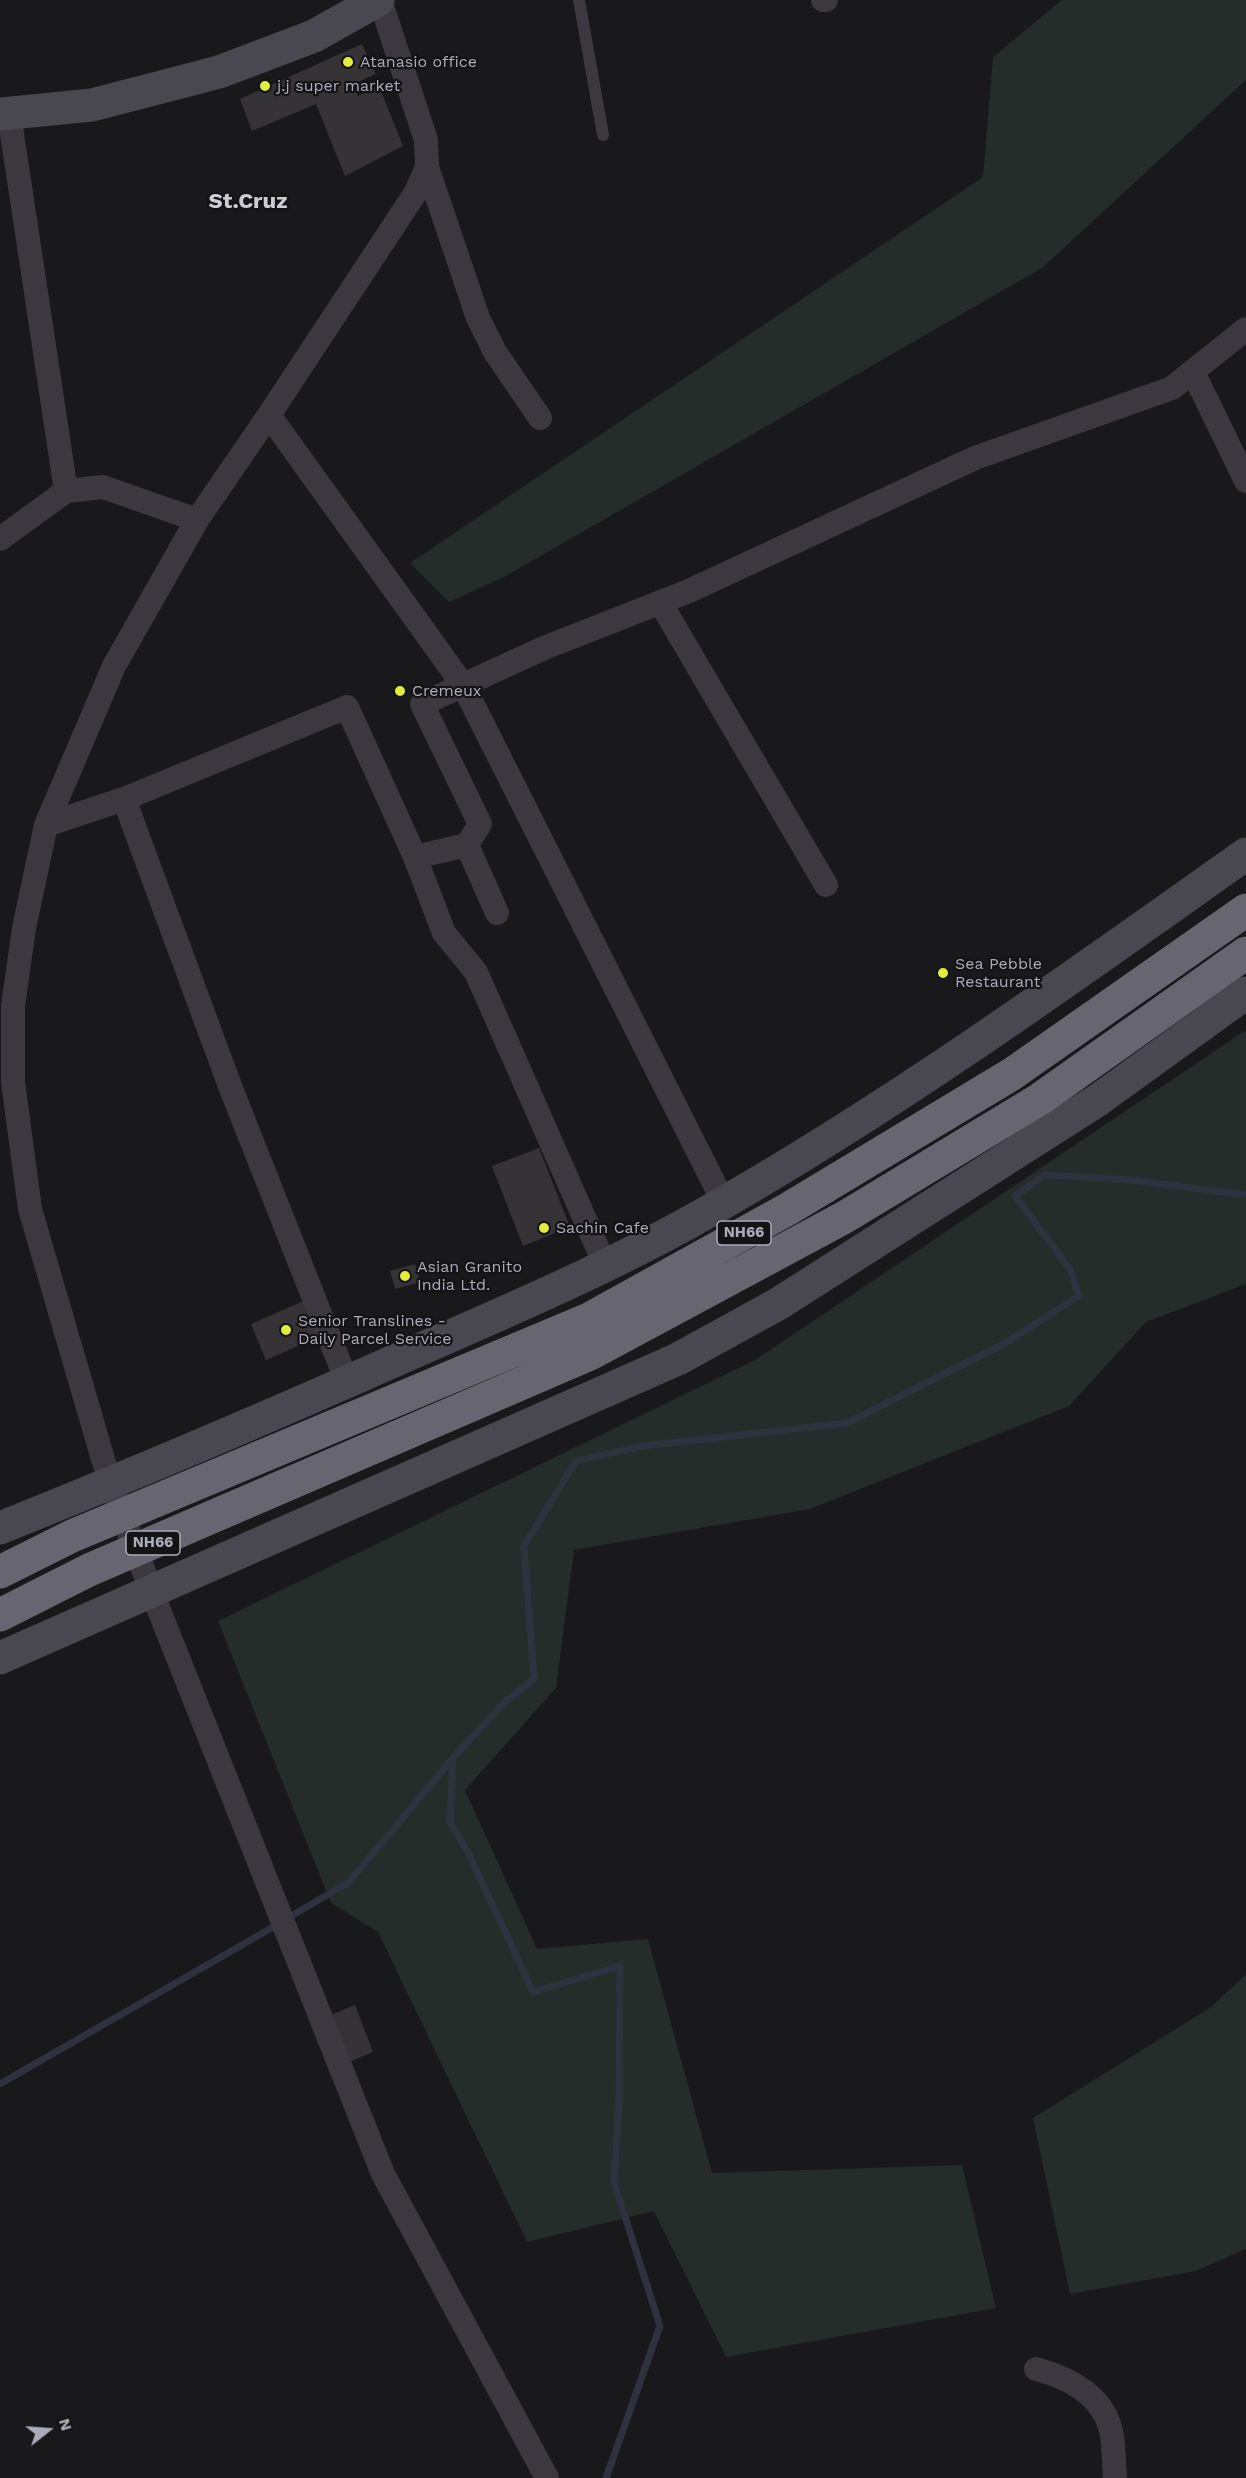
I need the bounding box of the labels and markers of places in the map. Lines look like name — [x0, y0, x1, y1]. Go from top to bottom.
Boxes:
place label: Atanasio office — [360, 52, 477, 72]
marker: Atanasio office — [341, 55, 355, 69]
place label: j.j super market — [277, 76, 400, 96]
marker: j.j super market — [258, 79, 272, 93]
place label: Cremeux — [412, 681, 481, 701]
marker: Cremeux — [393, 684, 407, 698]
place label: Sea Pebble Restaurant — [955, 954, 1042, 992]
marker: Sea Pebble Restaurant — [936, 966, 950, 980]
place label: Sachin Cafe — [556, 1218, 649, 1238]
marker: Sachin Cafe — [537, 1221, 551, 1235]
place label: Asian Granito India Ltd. — [417, 1257, 522, 1295]
marker: Asian Granito India Ltd. — [398, 1269, 412, 1283]
place label: Senior Translines - Daily Parcel Service — [298, 1311, 451, 1349]
marker: Senior Translines - Daily Parcel Service — [279, 1323, 293, 1337]

